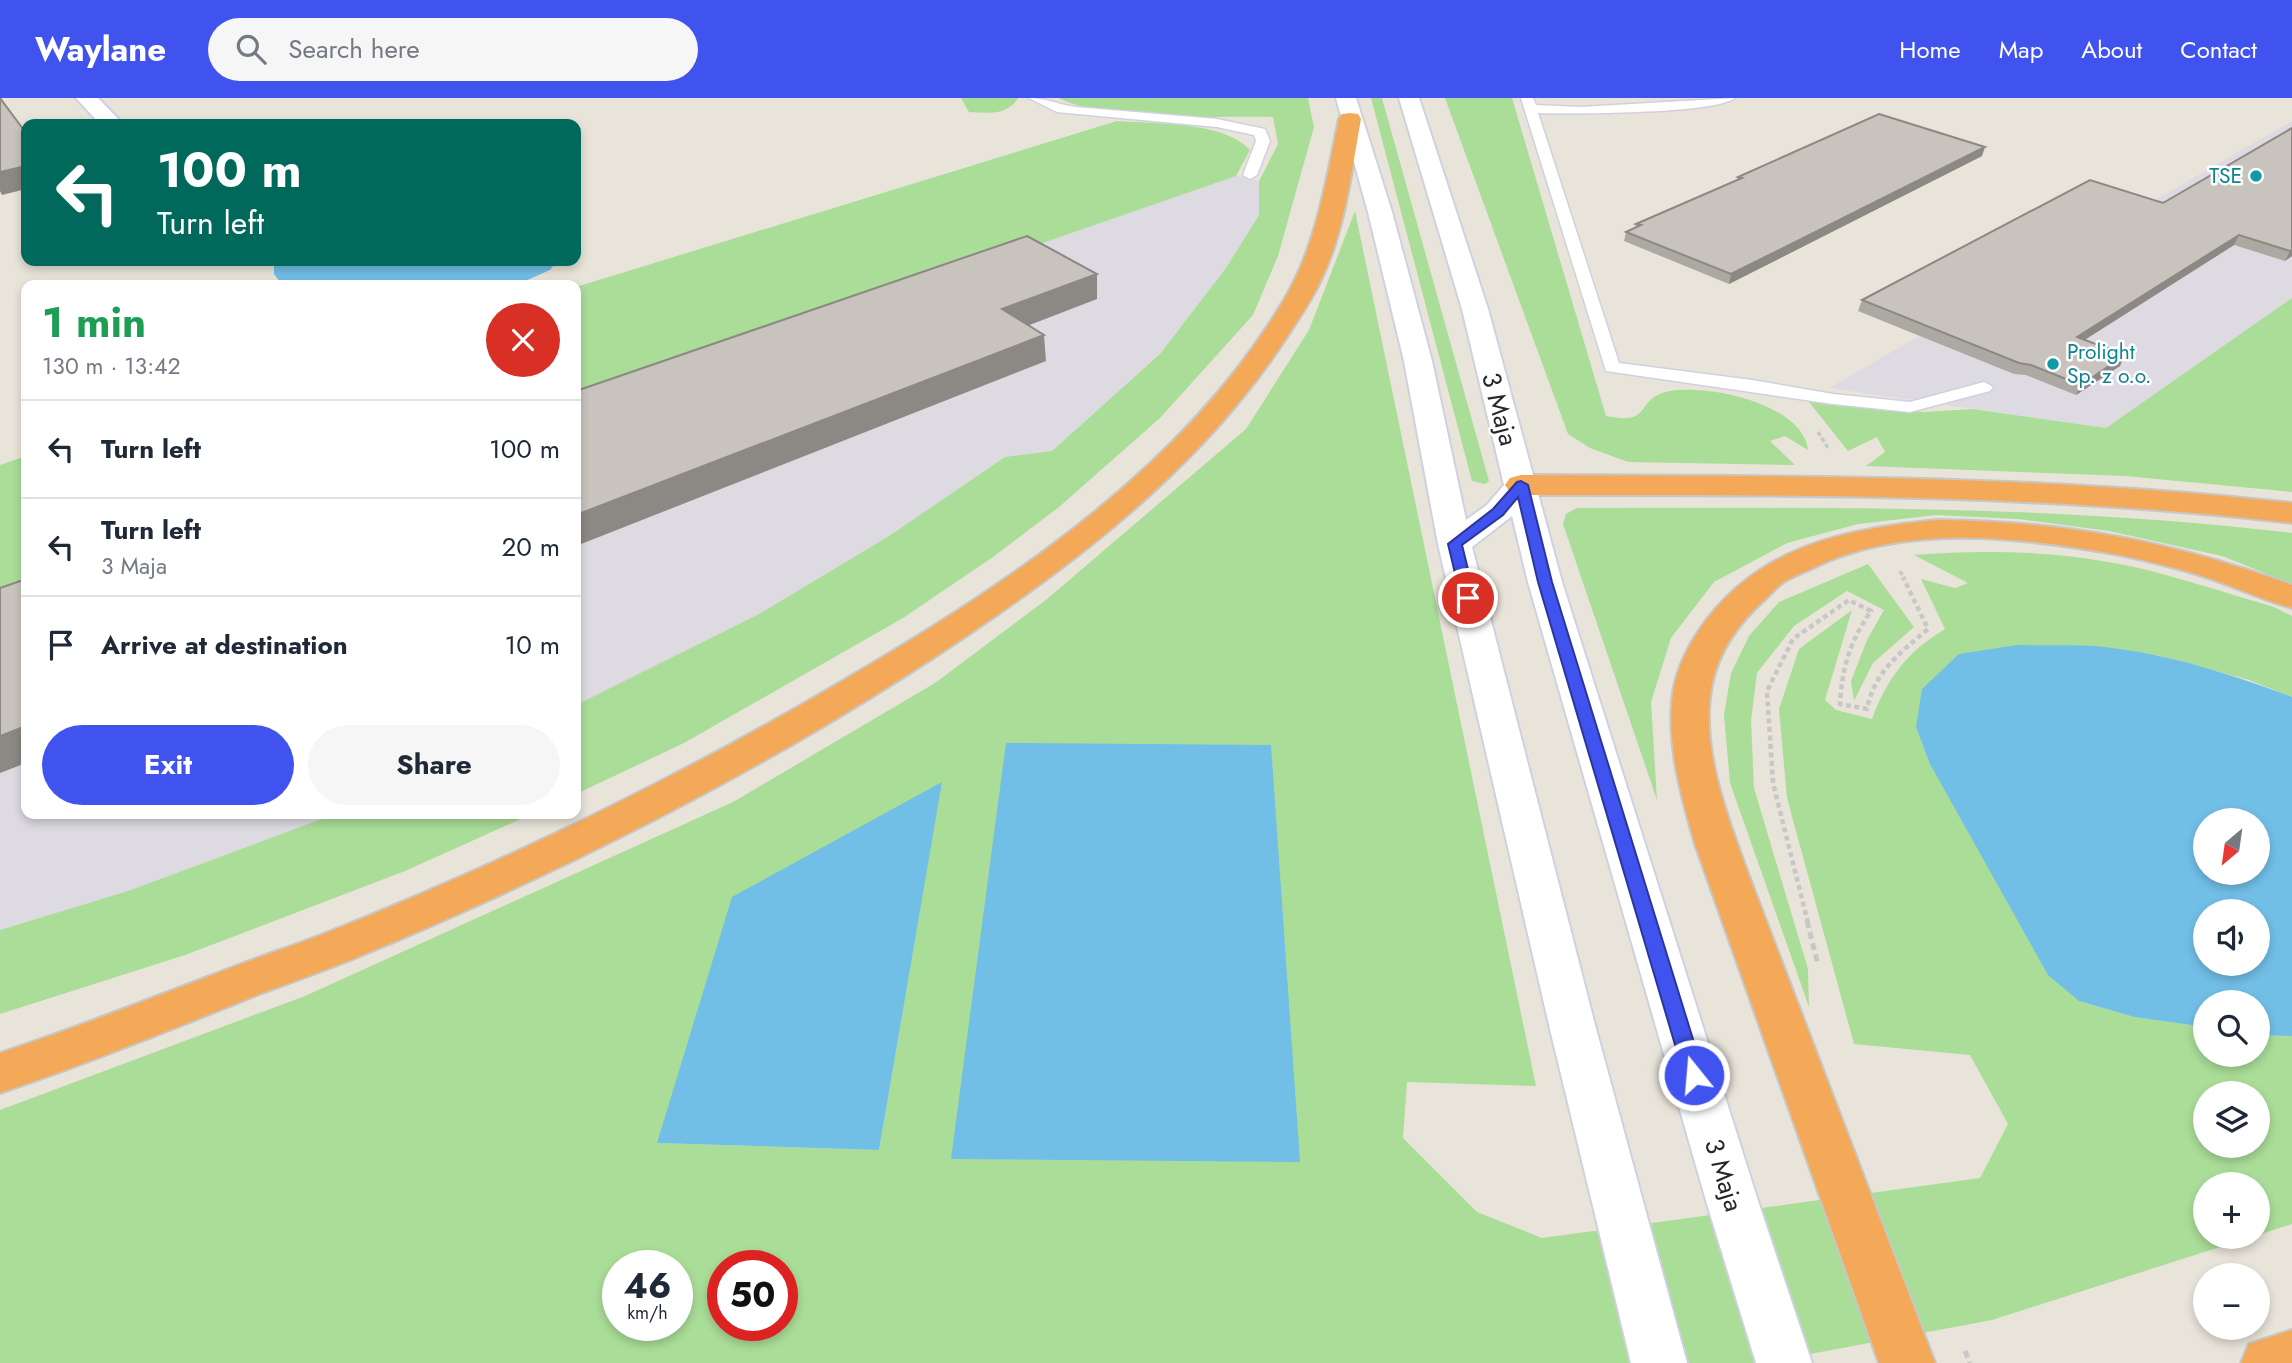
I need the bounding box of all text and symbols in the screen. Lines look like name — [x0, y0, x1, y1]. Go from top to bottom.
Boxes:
search box — [208, 18, 698, 81]
text: Waylane — [35, 26, 166, 73]
icon: search — [232, 30, 270, 68]
text: Search here — [288, 30, 420, 68]
text: Home — [1899, 32, 1961, 67]
text: Map — [1999, 32, 2043, 67]
text: About — [2081, 32, 2142, 67]
text: Contact — [2180, 32, 2257, 67]
text: 100 m — [157, 135, 302, 205]
icon: left — [42, 147, 133, 238]
place label: TSE — [2209, 161, 2242, 191]
marker: TSE — [2248, 168, 2264, 184]
text: Turn left — [157, 200, 264, 246]
text: 1 min — [42, 292, 146, 353]
button: close — [486, 303, 560, 377]
place label: Prolight Sp. z o.o. — [2067, 337, 2151, 391]
text: 130 m · 13:42 — [42, 349, 181, 383]
marker: Prolight Sp. z o.o. — [2045, 356, 2061, 372]
street label: 3 Maja — [1472, 368, 1528, 450]
icon: left — [42, 430, 80, 468]
text: Turn left — [101, 430, 201, 468]
text: 100 m — [489, 430, 560, 468]
text: Turn left — [101, 511, 201, 549]
icon: left — [42, 528, 80, 566]
text: 20 m — [502, 528, 560, 566]
text: 3 Maja — [101, 549, 167, 583]
pin — [1438, 568, 1498, 628]
icon: arrive — [1449, 579, 1487, 617]
icon: arrive — [42, 626, 80, 664]
text: Arrive at destination — [101, 626, 348, 664]
text: 10 m — [505, 626, 560, 664]
button: Exit — [42, 725, 294, 805]
button: Share — [308, 725, 560, 805]
north arrow — [2193, 808, 2270, 886]
map controls — [2193, 808, 2270, 1340]
button: sound — [2193, 899, 2270, 976]
button: search — [2193, 990, 2270, 1067]
position arrow — [1657, 1038, 1731, 1112]
button: layers — [2193, 1081, 2270, 1158]
street label: 3 Maja — [1695, 1134, 1753, 1216]
button: + — [2193, 1172, 2270, 1249]
speed limit sign: 50 — [707, 1250, 798, 1341]
text: 46 — [624, 1261, 671, 1311]
button: − — [2193, 1263, 2270, 1340]
text: km/h — [627, 1300, 668, 1326]

